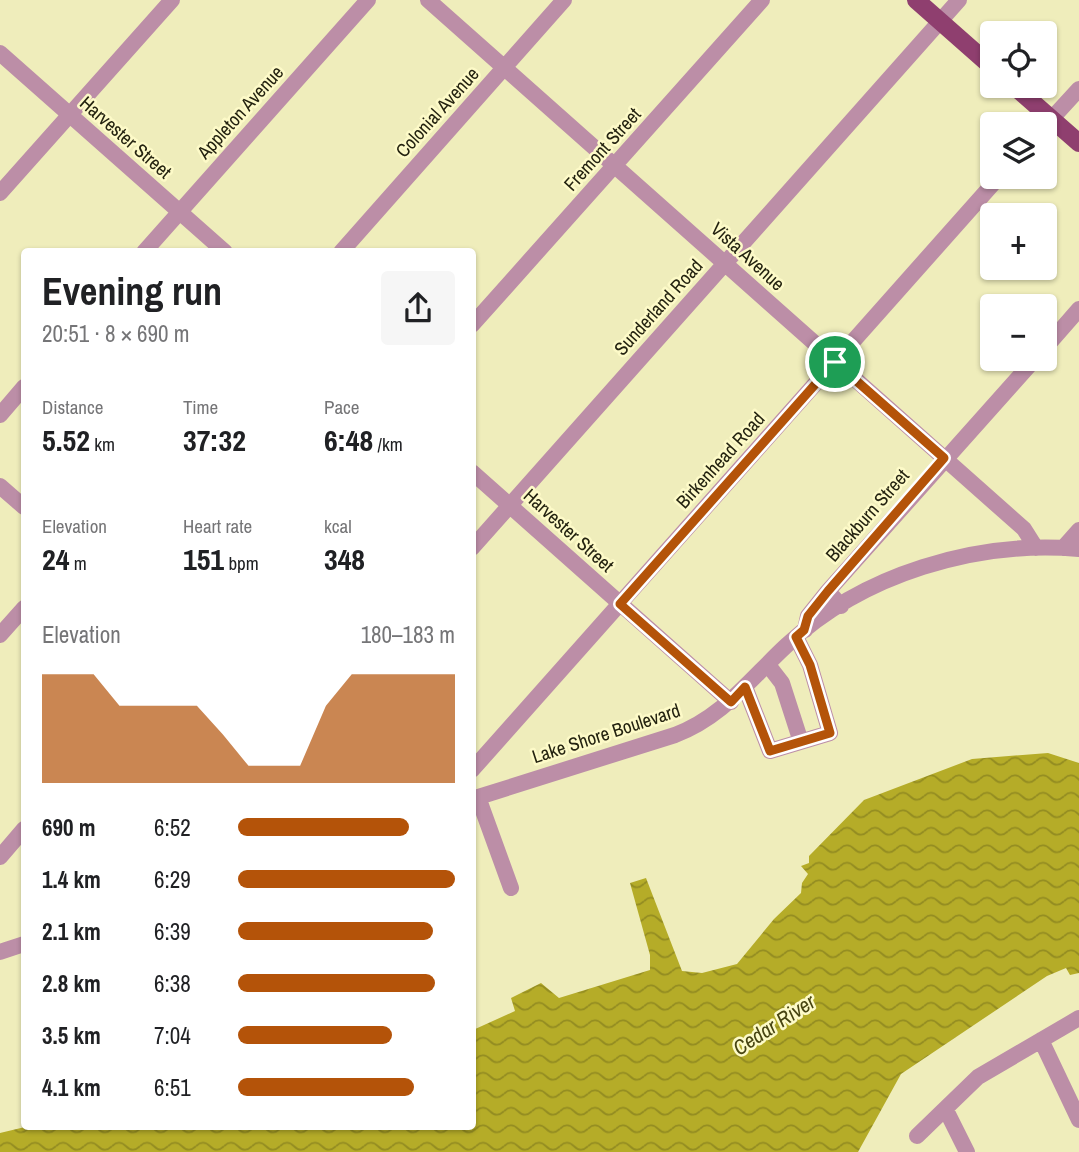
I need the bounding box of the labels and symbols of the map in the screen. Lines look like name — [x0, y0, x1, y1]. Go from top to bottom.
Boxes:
street label: Appleton Avenue — [190, 60, 289, 165]
street label: Colonial Avenue — [389, 61, 485, 163]
street label: Harvester Street — [75, 90, 178, 184]
street label: Fremont Street — [558, 101, 647, 196]
street label: Vista Avenue — [705, 216, 791, 296]
street label: Sunderland Road — [608, 253, 708, 361]
pin — [805, 332, 865, 392]
street label: Birkenhead Road — [670, 406, 770, 514]
street label: Blackburn Street — [819, 463, 915, 567]
street label: Harvester Street — [518, 482, 620, 578]
street label: Lake Shore Boulevard — [529, 697, 683, 769]
water label: Cedar River — [727, 986, 822, 1062]

